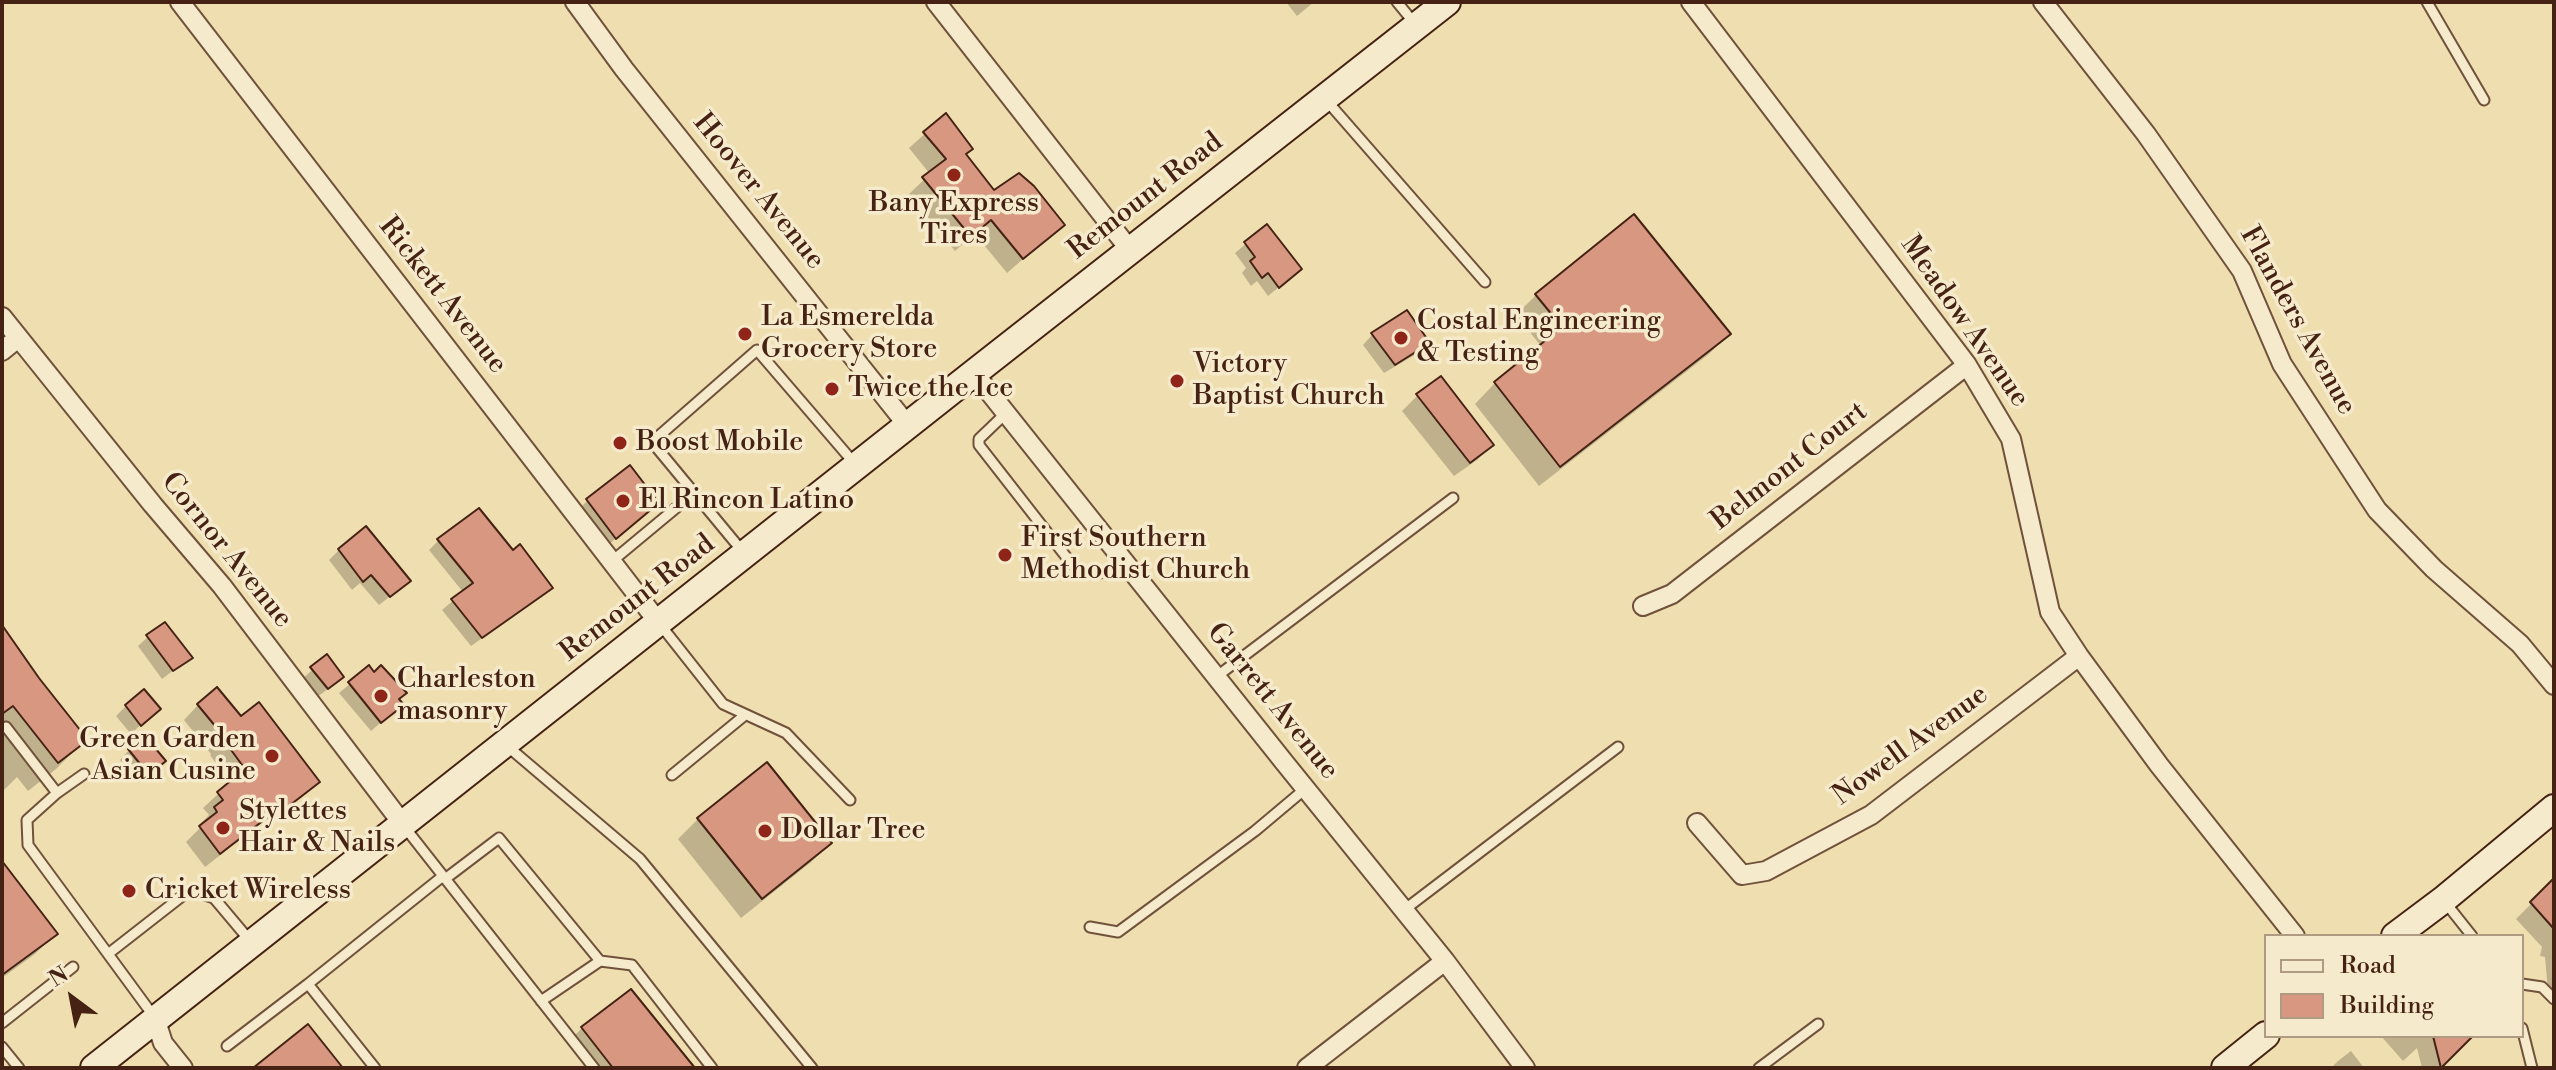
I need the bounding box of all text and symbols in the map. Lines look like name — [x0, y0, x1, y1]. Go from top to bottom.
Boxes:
street label: Hoover Avenue — [685, 107, 831, 277]
street label: Remount Road — [1062, 126, 1230, 268]
marker: Bany Express Tires — [945, 166, 963, 184]
place label: Bany Express Tires — [869, 187, 1039, 253]
street label: Rickett Avenue — [371, 211, 513, 381]
street label: Flanders Avenue — [2231, 221, 2363, 421]
street label: Meadow Avenue — [1892, 230, 2036, 414]
place label: La Esmerelda Grocery Store — [761, 301, 937, 367]
place label: Costal Engineering & Testing — [1417, 305, 1661, 371]
marker: La Esmerelda Grocery Store — [736, 325, 754, 343]
marker: Costal Engineering & Testing — [1392, 329, 1410, 347]
place label: Victory Baptist Church — [1193, 348, 1385, 414]
place label: Twice the Ice — [848, 372, 1014, 406]
marker: Victory Baptist Church — [1168, 372, 1186, 390]
marker: Twice the Ice — [823, 380, 841, 398]
street label: Belmont Court — [1705, 396, 1875, 538]
place label: Boost Mobile — [636, 426, 803, 460]
marker: Boost Mobile — [611, 434, 629, 452]
street label: Cornor Avenue — [153, 467, 299, 635]
place label: El Rincon Latino — [639, 484, 854, 518]
marker: El Rincon Latino — [614, 492, 632, 510]
place label: First Southern Methodist Church — [1021, 522, 1250, 588]
street label: Remount Road — [554, 528, 722, 670]
marker: First Southern Methodist Church — [996, 546, 1014, 564]
street label: Garrett Avenue — [1199, 617, 1345, 787]
place label: Charleston masonry — [397, 663, 536, 729]
street label: Nowell Avenue — [1827, 678, 1995, 814]
marker: Charleston masonry — [372, 687, 390, 705]
place label: Green Garden Asian Cusine — [79, 723, 256, 789]
marker: Green Garden Asian Cusine — [263, 747, 281, 765]
place label: Stylettes Hair & Nails — [239, 795, 395, 861]
place label: Dollar Tree — [781, 814, 926, 848]
marker: Stylettes Hair & Nails — [214, 819, 232, 837]
marker: Dollar Tree — [756, 822, 774, 840]
place label: Cricket Wireless — [145, 874, 351, 908]
marker: Cricket Wireless — [120, 882, 138, 900]
legend — [2264, 934, 2524, 1038]
text: Road — [2340, 951, 2396, 981]
north arrow — [32, 958, 112, 1038]
text: N — [44, 961, 74, 993]
text: Building — [2340, 991, 2434, 1021]

